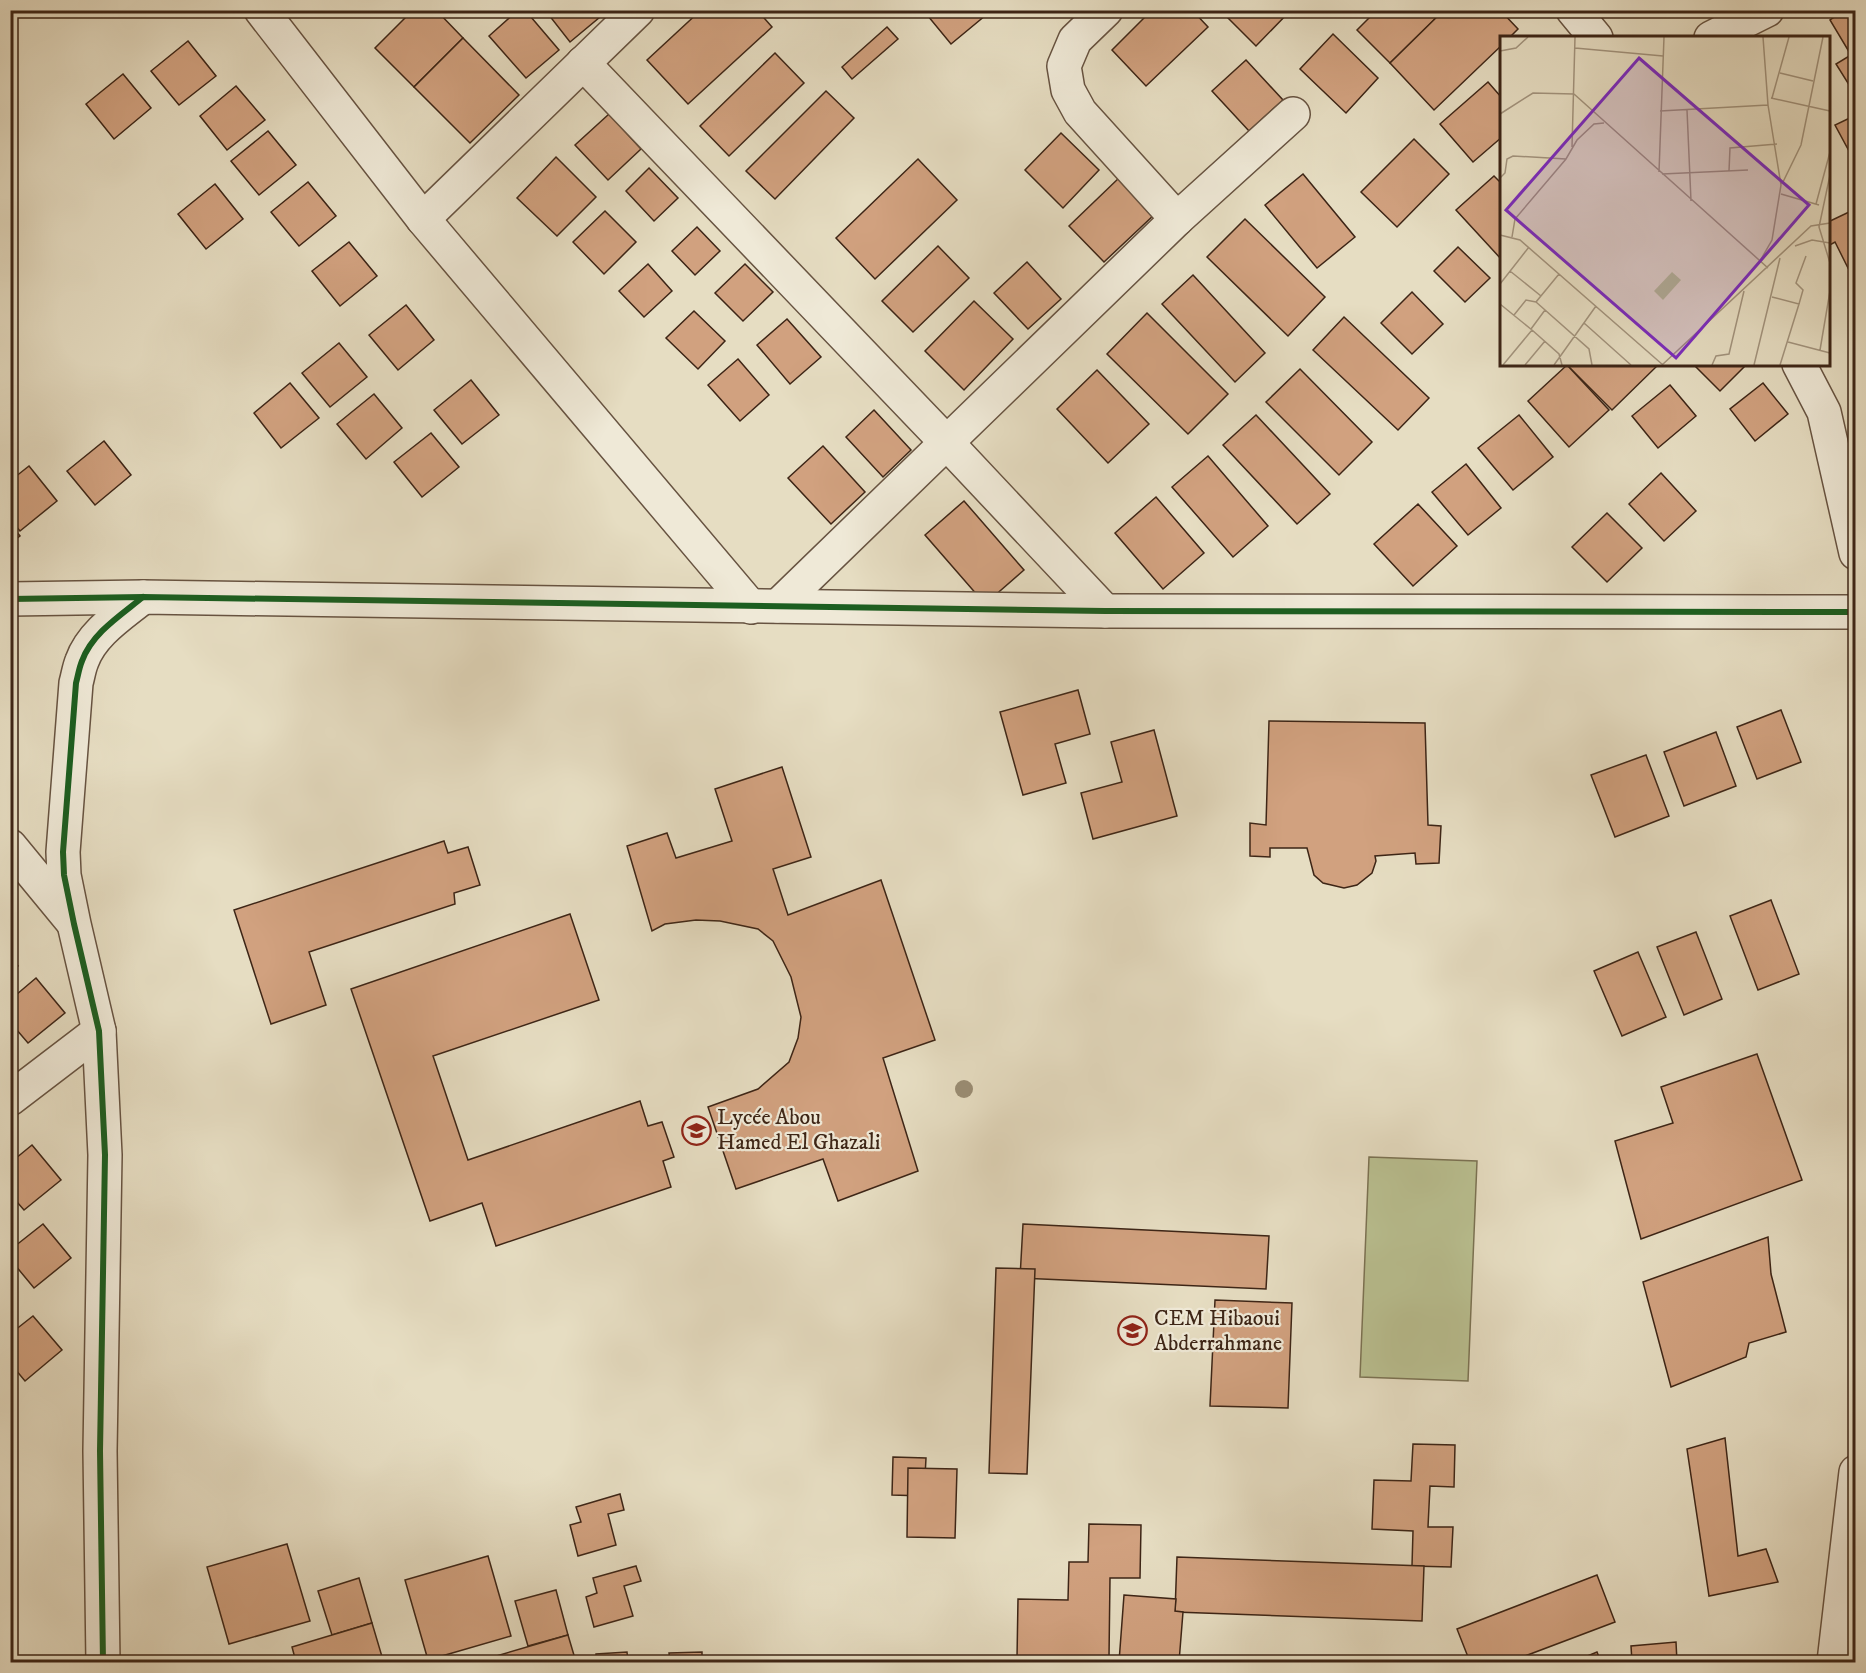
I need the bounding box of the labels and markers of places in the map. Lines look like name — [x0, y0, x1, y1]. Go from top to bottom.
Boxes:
place label: Lycée Abou Hamed El Ghazali — [717, 1104, 880, 1156]
school or university icon: Lycée Abou Hamed El Ghazali — [680, 1114, 712, 1146]
place label: CEM Hibaoui Abderrahmane — [1154, 1305, 1282, 1357]
school or university icon: CEM Hibaoui Abderrahmane — [1117, 1315, 1149, 1347]

